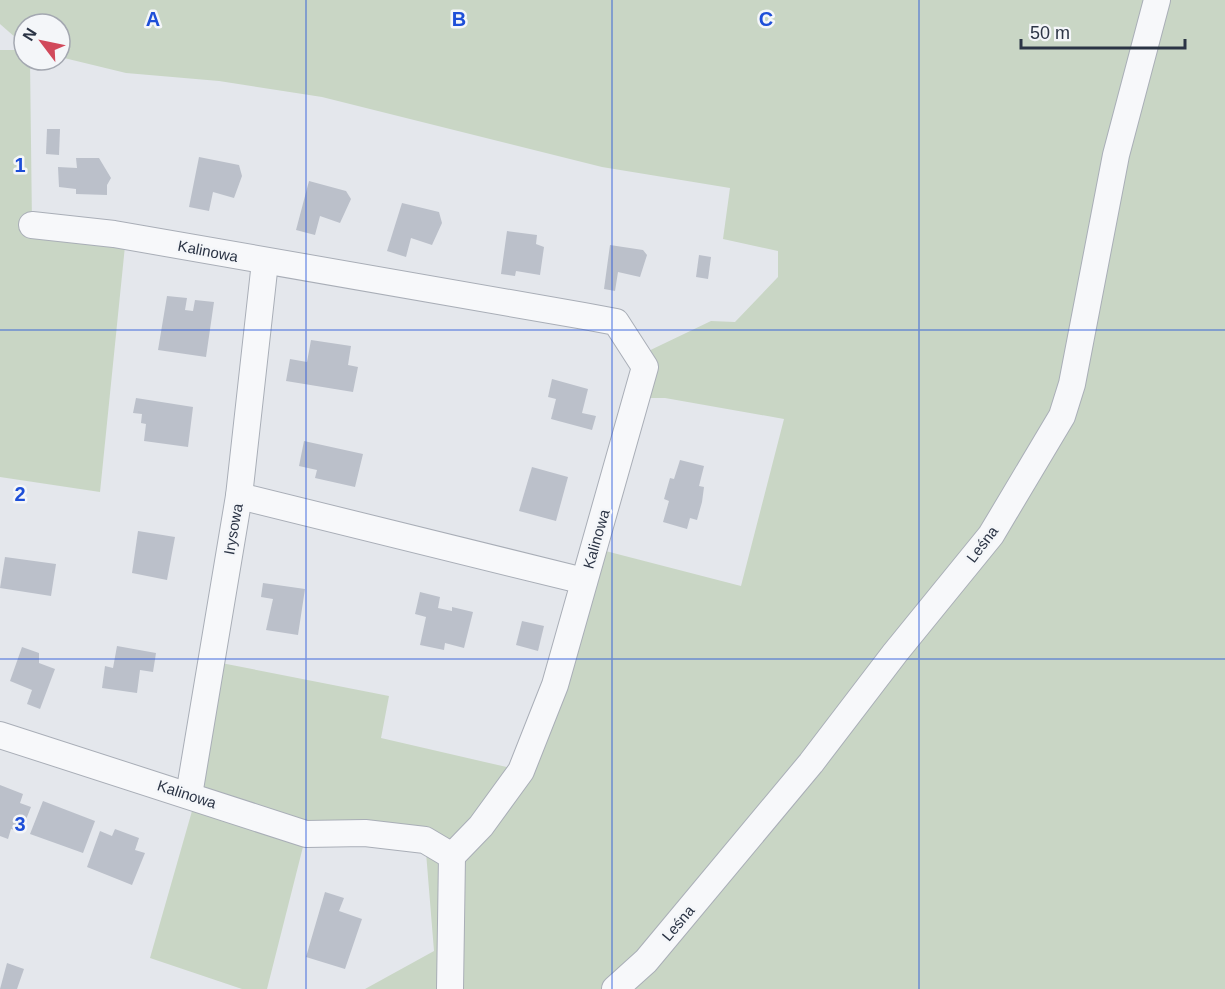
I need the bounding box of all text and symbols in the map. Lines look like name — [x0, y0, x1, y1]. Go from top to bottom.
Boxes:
text: A — [146, 8, 160, 30]
text: B — [452, 8, 466, 30]
text: C — [759, 8, 773, 30]
north arrow — [12, 12, 72, 72]
scale bar — [1021, 12, 1184, 50]
text: 50 m — [1030, 23, 1070, 43]
text: N — [19, 25, 40, 44]
text: 1 — [14, 154, 26, 176]
street label: Kalinowa — [176, 237, 240, 265]
text: 2 — [14, 483, 26, 505]
street label: Irysowa — [220, 501, 246, 556]
street label: Kalinowa — [579, 507, 613, 571]
street label: Leśna — [963, 522, 1001, 565]
street label: Kalinowa — [155, 777, 219, 812]
text: 3 — [14, 813, 26, 835]
street label: Leśna — [658, 901, 698, 944]

